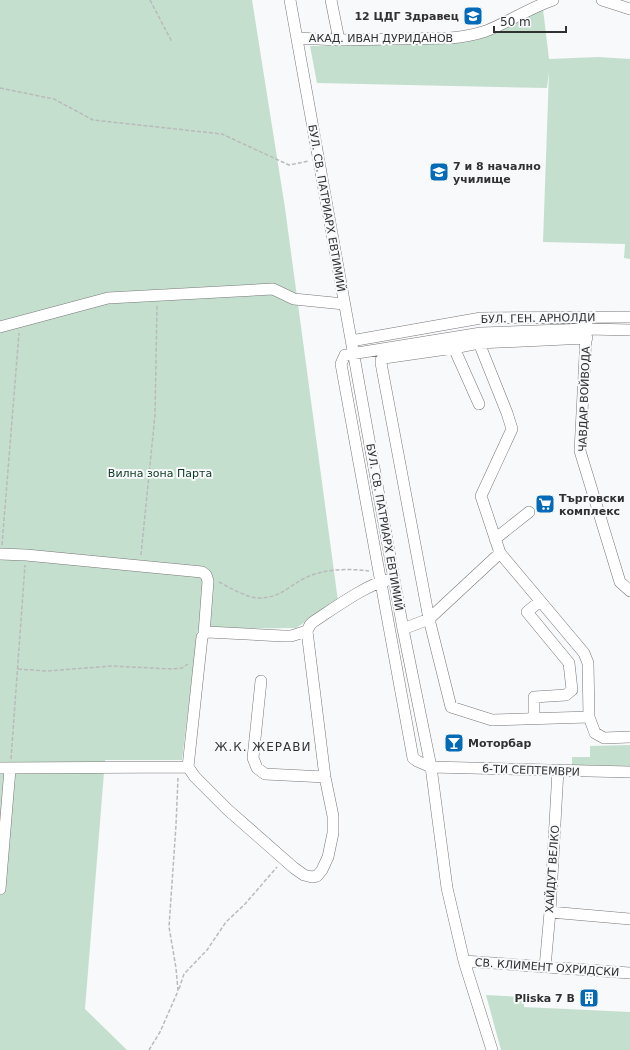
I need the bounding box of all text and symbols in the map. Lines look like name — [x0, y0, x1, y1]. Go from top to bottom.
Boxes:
school or university icon: 12 ЦДГ Здравец — [462, 5, 484, 27]
scale bar — [494, 8, 566, 34]
place label: 12 ЦДГ Здравец — [354, 10, 459, 23]
text: 50 m — [500, 15, 531, 29]
street label: АКАД. ИВАН ДУРИДАНОВ — [309, 32, 453, 45]
street label: БУЛ. СВ. ПАТРИАРХ ЕВТИМИЙ — [305, 123, 348, 293]
place label: 7 и 8 начално училище — [453, 160, 541, 186]
school or university icon: 7 и 8 начално училище — [428, 161, 450, 183]
street label: БУЛ. ГЕН. АРНОЛДИ — [481, 311, 595, 326]
street label: ЧАВДАР ВОЙВОДА — [576, 346, 593, 452]
street label: БУЛ. СВ. ПАТРИАРХ ЕВТИМИЙ — [363, 442, 406, 612]
park label: Вилна зона Парта — [108, 467, 212, 480]
place label: Търговски комплекс — [559, 492, 625, 518]
supermarket icon: Търговски комплекс — [534, 493, 556, 515]
bar icon: Моторбар — [443, 732, 465, 754]
place label: Моторбар — [468, 737, 531, 750]
district label: Ж.К. ЖЕРАВИ — [214, 740, 312, 754]
street label: 6-ТИ СЕПТЕМВРИ — [482, 762, 580, 779]
street label: ХАЙДУТ ВЕЛКО — [543, 824, 562, 913]
street label: СВ. КЛИМЕНТ ОХРИДСКИ — [474, 956, 620, 979]
building icon: Pliska 7 B — [578, 987, 600, 1009]
place label: Pliska 7 B — [514, 992, 575, 1005]

